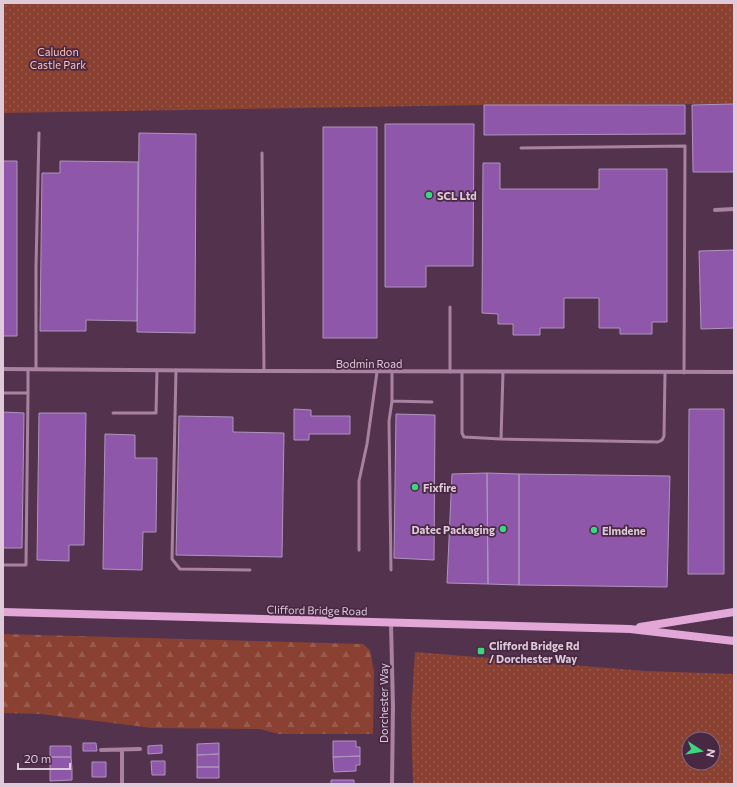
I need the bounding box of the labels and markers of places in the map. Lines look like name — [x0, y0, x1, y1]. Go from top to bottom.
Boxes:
place label: SCL Ltd — [437, 189, 477, 202]
marker: SCL Ltd — [424, 190, 434, 200]
place label: Fixfire — [423, 481, 457, 494]
marker: Fixfire — [410, 482, 420, 492]
place label: Datec Packaging — [411, 523, 495, 536]
marker: Datec Packaging — [498, 524, 508, 534]
place label: Elmdene — [602, 524, 646, 537]
marker: Elmdene — [589, 525, 599, 535]
place label: Clifford Bridge Rd / Dorchester Way — [489, 639, 579, 665]
marker: Clifford Bridge Rd / Dorchester Way — [476, 646, 486, 656]

